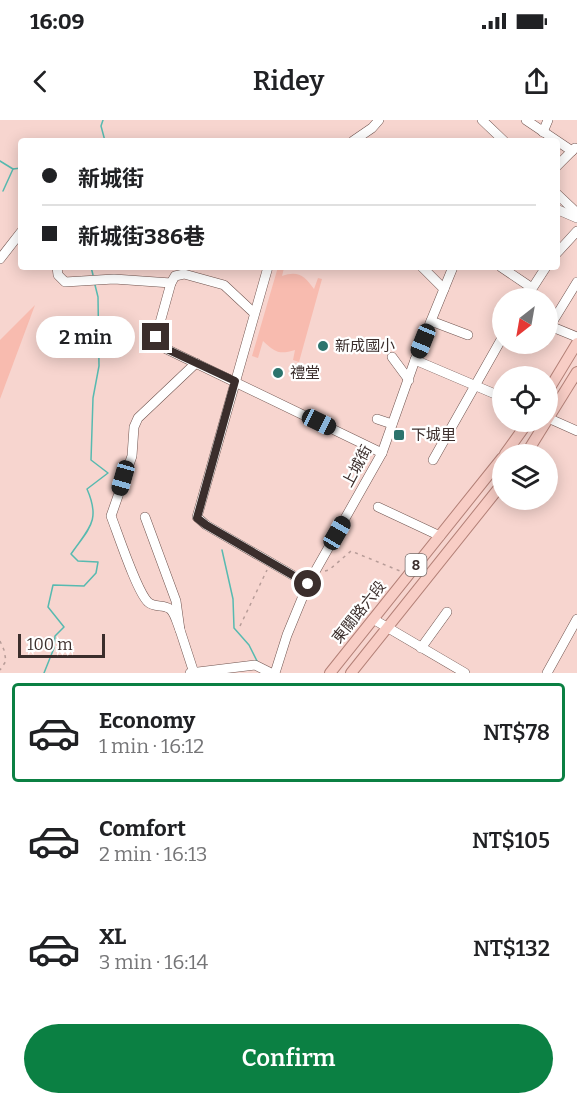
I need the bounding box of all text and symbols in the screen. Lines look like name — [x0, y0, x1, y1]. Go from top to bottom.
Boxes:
text: 16:09 — [30, 8, 85, 35]
icon: back — [24, 65, 57, 98]
text: Ridey — [253, 65, 324, 97]
icon: share — [520, 65, 553, 98]
text: 新城街 — [78, 165, 144, 192]
text: 新城街386巷 — [78, 223, 205, 250]
north arrow — [492, 288, 558, 354]
map controls — [492, 288, 558, 510]
callout: 2 min — [36, 316, 135, 358]
car — [408, 321, 438, 361]
route end — [142, 323, 169, 350]
text: 2 min — [59, 325, 112, 349]
place label: 新成國小 — [335, 337, 395, 355]
marker: 新成國小 — [316, 339, 330, 353]
place label: 禮堂 — [290, 364, 320, 382]
marker: 禮堂 — [271, 366, 285, 380]
button: locate — [492, 366, 558, 432]
car — [299, 406, 339, 438]
place label: 下城里 — [411, 426, 456, 444]
marker: 下城里 — [392, 428, 406, 442]
street label: 上城街 — [338, 442, 376, 490]
button: layers — [492, 444, 558, 510]
car — [109, 458, 137, 498]
car — [320, 513, 354, 553]
road number: 8 — [406, 554, 426, 576]
route start — [294, 570, 321, 597]
street label: 東關路六段 — [328, 577, 390, 647]
scale bar — [18, 631, 105, 658]
text: 100 m — [27, 635, 72, 654]
icon: car — [27, 706, 81, 760]
text: Economy — [99, 707, 195, 734]
text: NT$78 — [483, 719, 550, 746]
text: 1 min · 16:12 — [99, 734, 204, 758]
icon: car — [27, 814, 81, 868]
text: Comfort — [99, 815, 186, 842]
text: NT$105 — [472, 827, 550, 854]
text: 2 min · 16:13 — [99, 842, 207, 866]
icon: car — [27, 922, 81, 976]
text: XL — [99, 923, 126, 950]
text: NT$132 — [473, 935, 550, 962]
text: 3 min · 16:14 — [99, 950, 208, 974]
button: Confirm — [24, 1024, 553, 1093]

